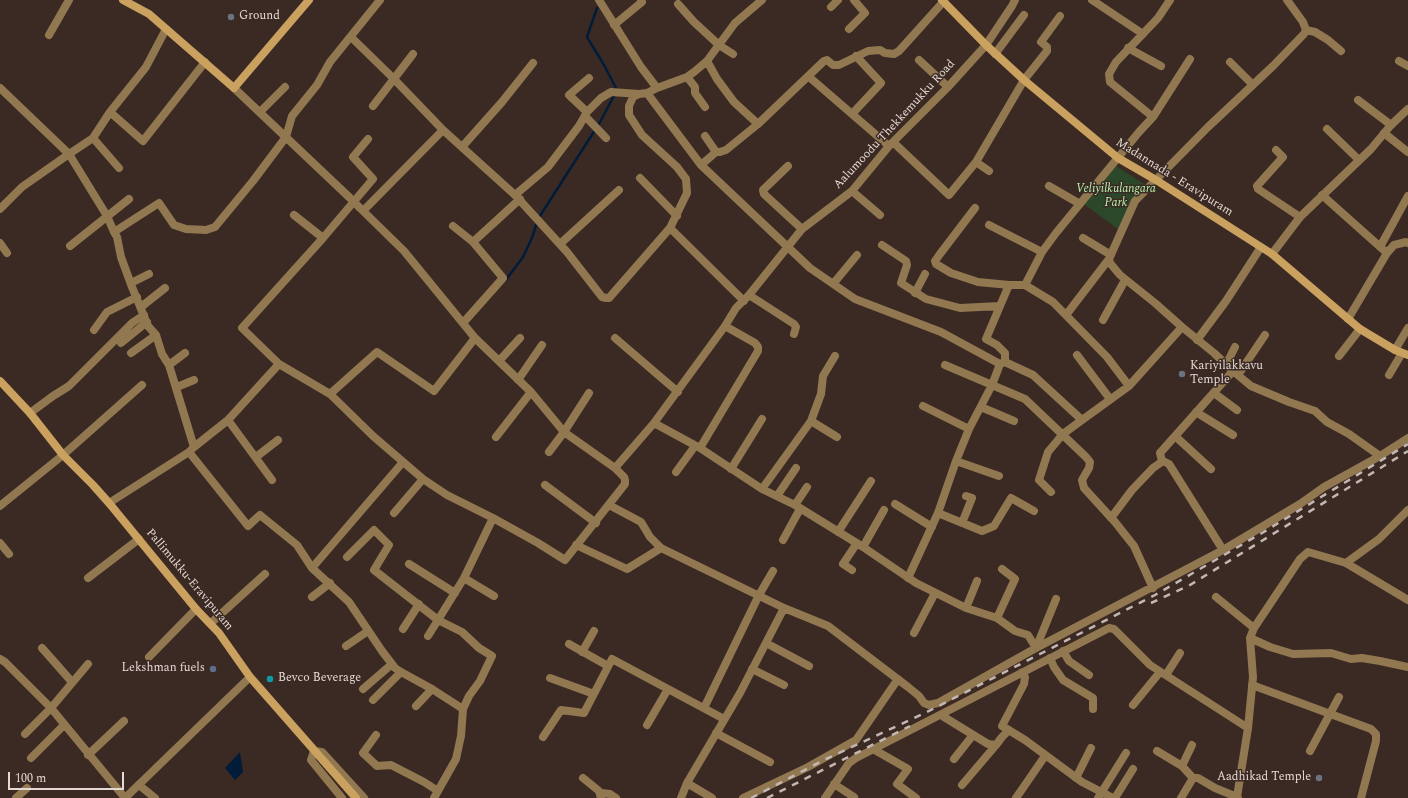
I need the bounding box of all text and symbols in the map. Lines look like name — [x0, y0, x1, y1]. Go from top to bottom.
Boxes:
place label: Ground — [239, 10, 280, 24]
marker: Ground — [226, 12, 236, 22]
street label: Aalumoodu Thekkemukku Road — [831, 57, 959, 193]
street label: Madannada - Eravipuram — [1113, 136, 1235, 220]
park label: Veliyilkulangara Park — [1076, 183, 1156, 211]
place label: Kariyilakkavu Temple — [1190, 360, 1263, 388]
marker: Kariyilakkavu Temple — [1177, 369, 1187, 379]
street label: Pallimukku-Eravipuram — [142, 526, 236, 634]
place label: Lekshman fuels — [122, 662, 205, 676]
marker: Lekshman fuels — [208, 664, 218, 674]
place label: Bevco Beverage — [278, 672, 361, 686]
marker: Bevco Beverage — [265, 674, 275, 684]
scale bar — [10, 764, 126, 790]
text: 100 m — [15, 769, 46, 788]
place label: Aadhikad Temple — [1217, 771, 1311, 785]
marker: Aadhikad Temple — [1314, 773, 1324, 783]

